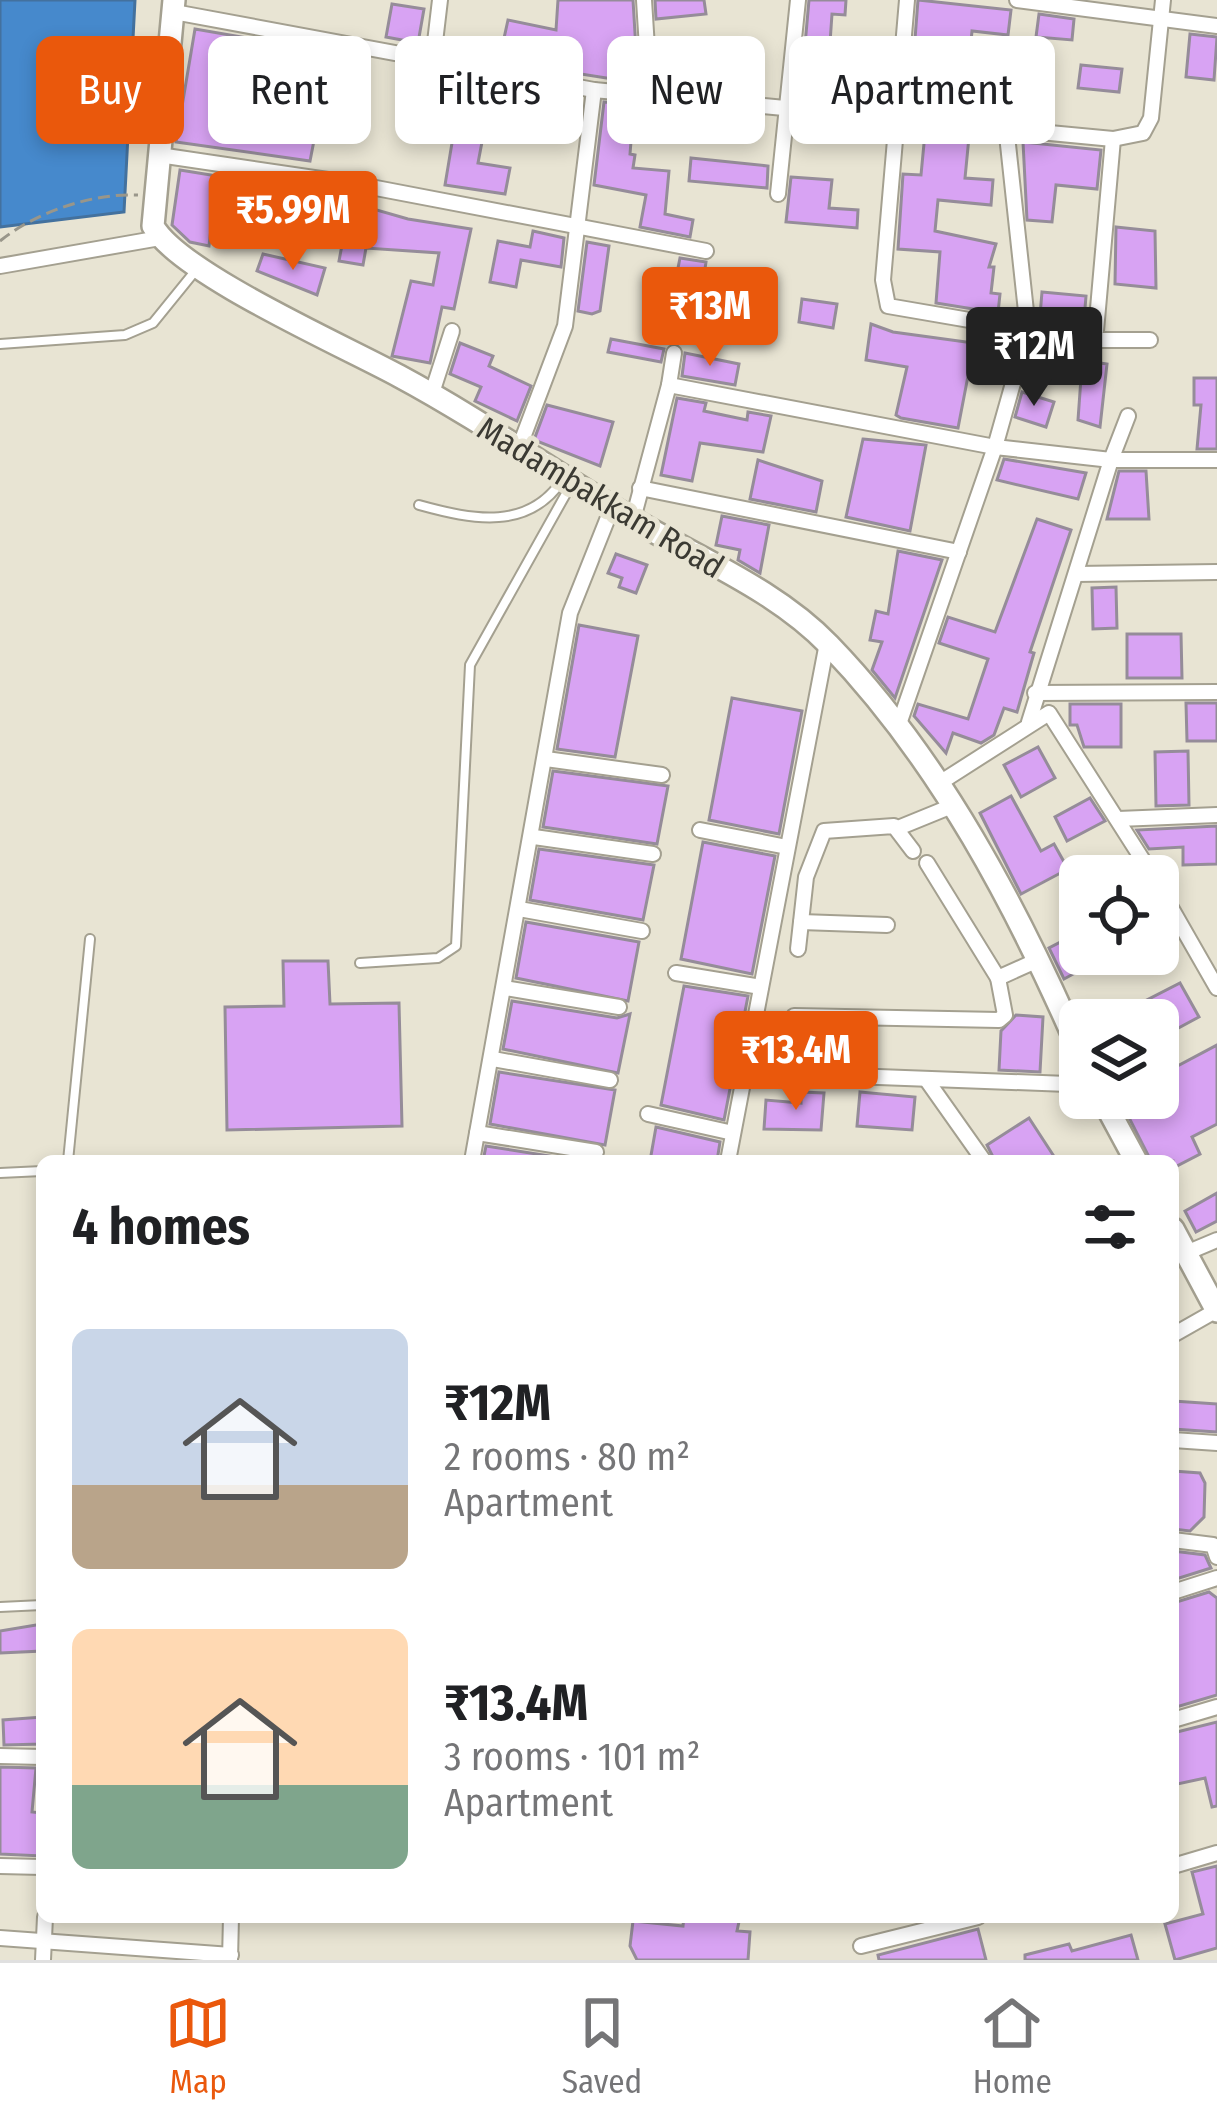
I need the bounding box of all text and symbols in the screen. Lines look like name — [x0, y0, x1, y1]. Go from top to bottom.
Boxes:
chip: Buy — [36, 36, 184, 144]
chip: Rent — [208, 36, 371, 144]
chip: Filters — [395, 36, 583, 144]
chip: New — [607, 36, 765, 144]
chip: Apartment — [789, 36, 1055, 144]
pin: ₹5.99M — [195, 171, 391, 273]
text: ₹5.99M — [236, 187, 350, 233]
pin: ₹13M — [639, 267, 781, 369]
text: ₹13M — [669, 283, 751, 329]
pin: ₹12M — [963, 307, 1105, 409]
text: ₹12M — [993, 323, 1075, 369]
street label: Madambakkam Road — [470, 409, 731, 587]
map controls — [1059, 855, 1179, 1119]
button: locate — [1059, 855, 1179, 975]
button: layers — [1059, 999, 1179, 1119]
pin: ₹13.4M — [698, 1011, 894, 1113]
text: ₹13.4M — [741, 1027, 851, 1073]
icon: filters — [1077, 1194, 1143, 1260]
text: 4 homes — [72, 1196, 250, 1258]
text: ₹12M — [444, 1372, 551, 1434]
icon: home — [168, 1377, 312, 1521]
text: 2 rooms · 80 m² — [444, 1434, 690, 1480]
text: Apartment — [444, 1480, 613, 1526]
text: ₹13.4M — [444, 1672, 588, 1734]
icon: home — [168, 1677, 312, 1821]
text: 3 rooms · 101 m² — [444, 1734, 700, 1780]
text: Apartment — [444, 1780, 613, 1826]
tab: Map — [165, 1990, 231, 2102]
tab: Saved — [562, 1990, 642, 2102]
tab: Home — [973, 1990, 1052, 2102]

